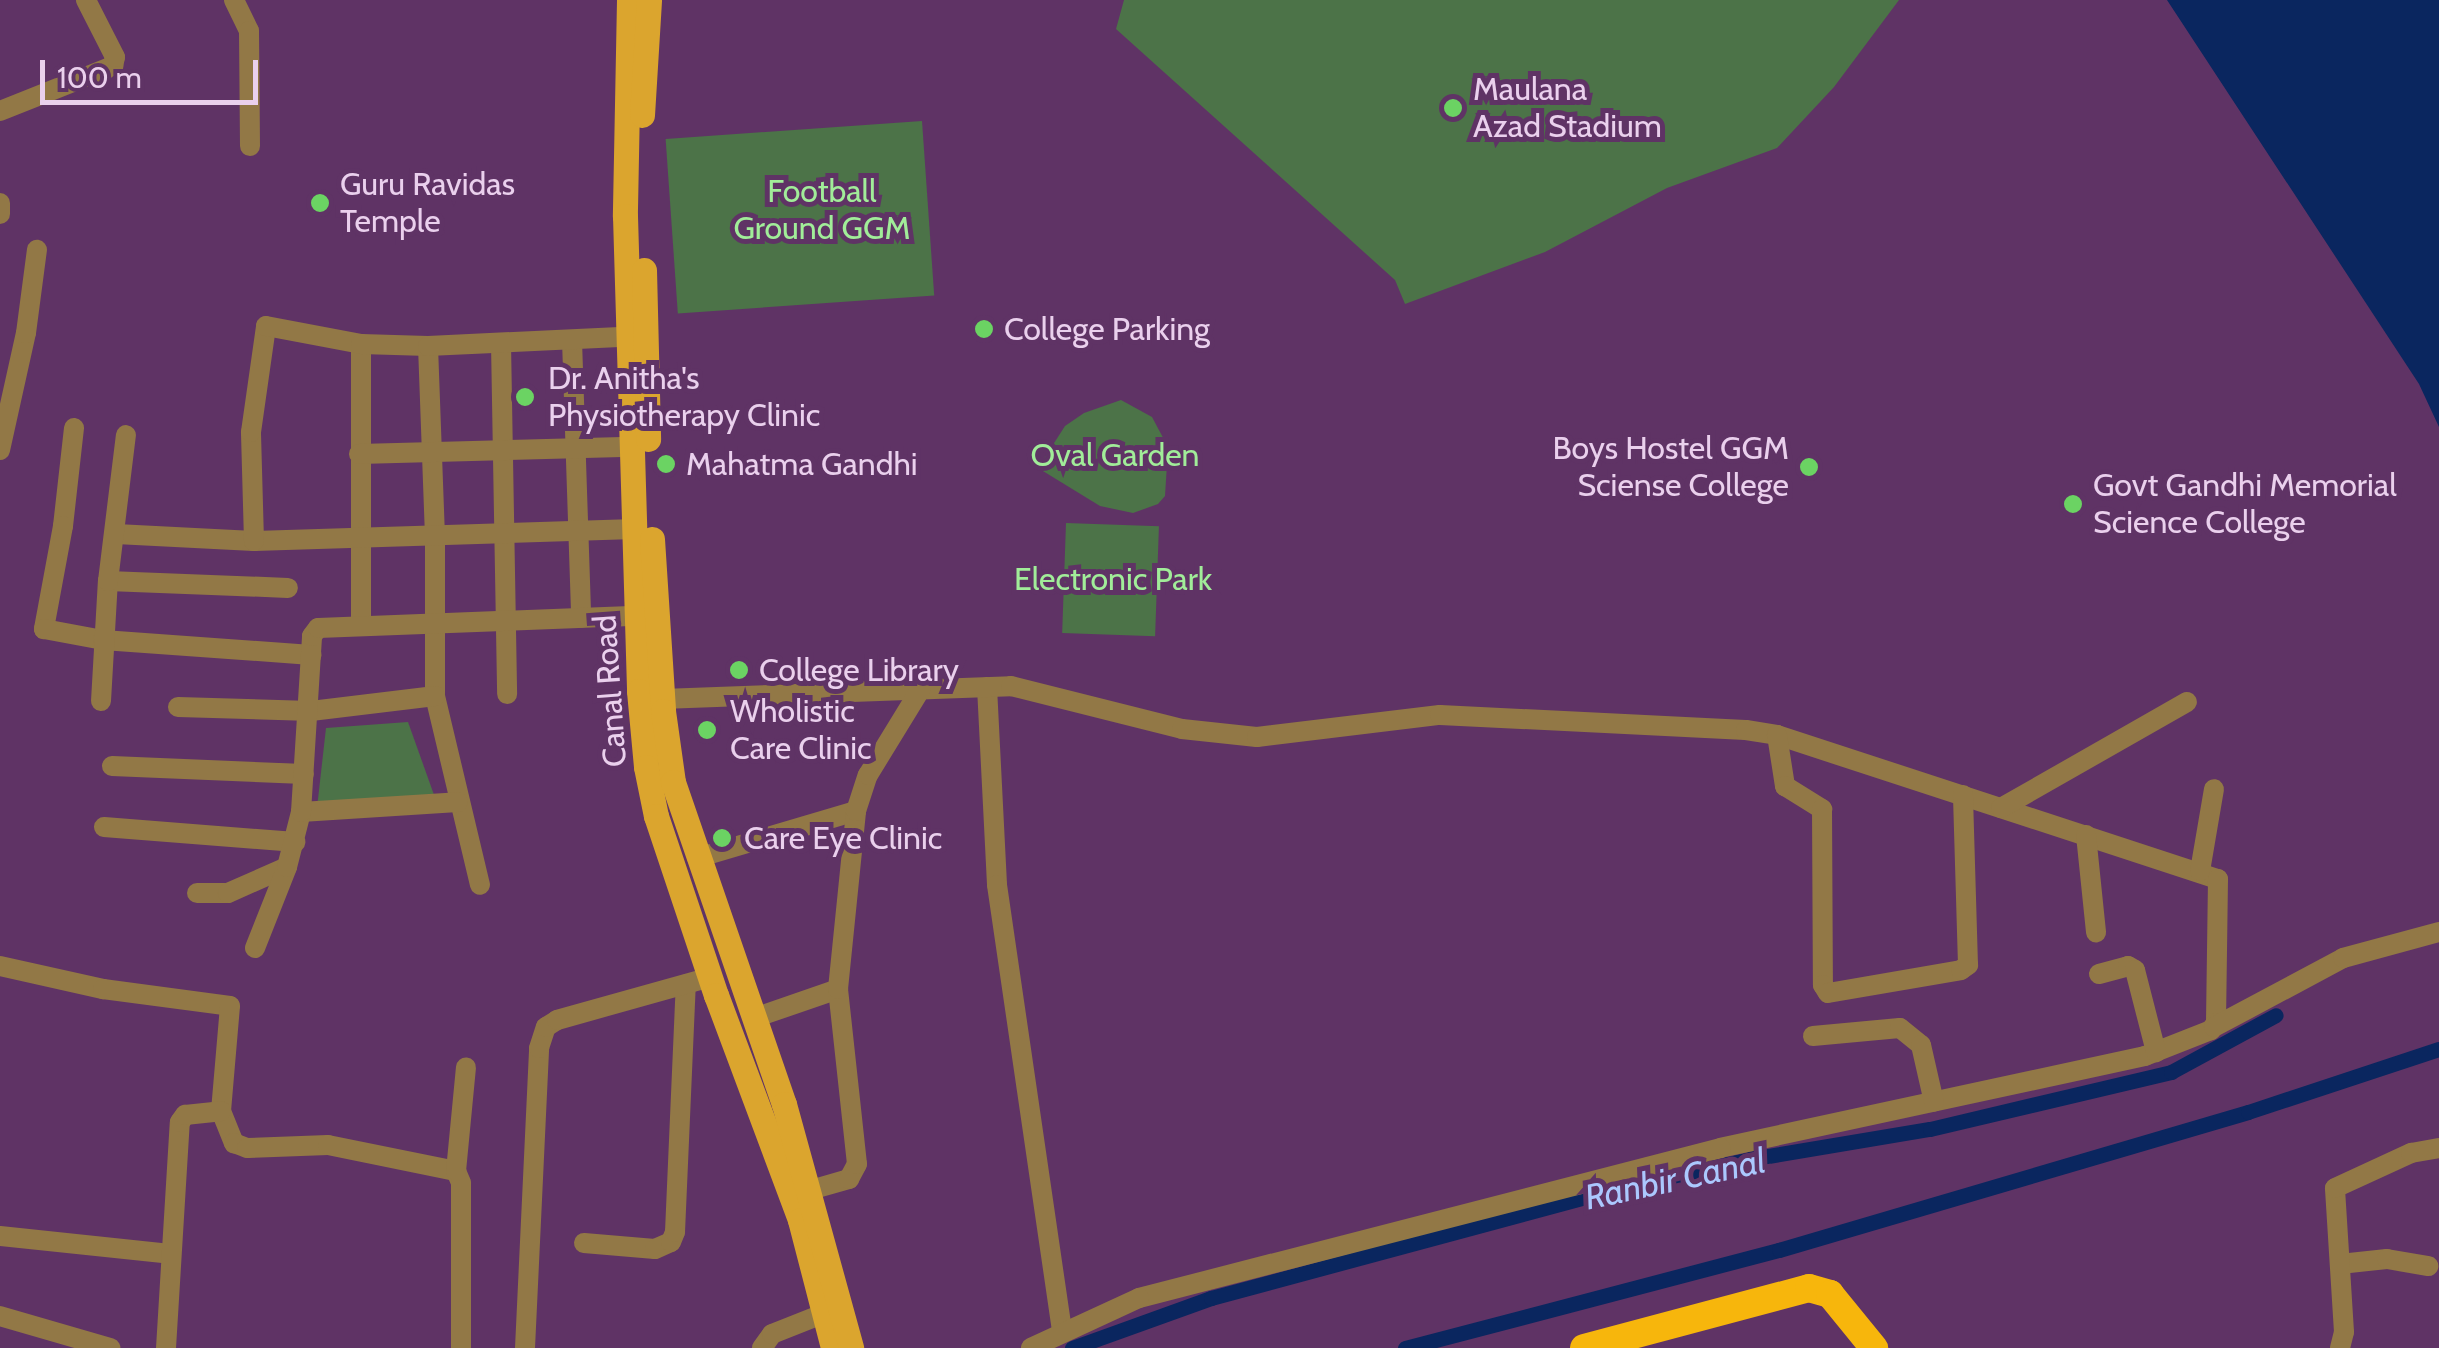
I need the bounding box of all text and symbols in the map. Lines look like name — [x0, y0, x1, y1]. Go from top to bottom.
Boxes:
scale bar — [45, 40, 262, 102]
text: 100 m — [57, 59, 142, 96]
place label: Maulana Azad Stadium — [1473, 71, 1662, 146]
marker: Maulana Azad Stadium — [1442, 97, 1464, 119]
place label: Guru Ravidas Temple — [340, 166, 515, 241]
park label: Football Ground GGM — [733, 173, 911, 248]
marker: Guru Ravidas Temple — [309, 192, 331, 214]
place label: College Parking — [1004, 310, 1210, 348]
marker: College Parking — [973, 318, 995, 340]
place label: Dr. Anitha's Physiotherapy Clinic — [548, 360, 820, 435]
marker: Dr. Anitha's Physiotherapy Clinic — [512, 384, 538, 410]
place label: Boys Hostel GGM Sciense College — [1552, 430, 1789, 505]
park label: Oval Garden — [1031, 436, 1199, 474]
place label: Mahatma Gandhi — [686, 445, 918, 483]
marker: Mahatma Gandhi — [655, 453, 677, 475]
marker: Boys Hostel GGM Sciense College — [1798, 456, 1820, 478]
place label: Govt Gandhi Memorial Science College — [2093, 467, 2397, 542]
marker: Govt Gandhi Memorial Science College — [2062, 493, 2084, 515]
park label: Electronic Park — [1014, 560, 1212, 598]
street label: Canal Road — [586, 614, 634, 768]
place label: College Library — [759, 651, 959, 689]
marker: College Library — [728, 659, 750, 681]
place label: Wholistic Care Clinic — [730, 693, 872, 768]
marker: Wholistic Care Clinic — [694, 717, 720, 743]
place label: Care Eye Clinic — [744, 819, 942, 857]
marker: Care Eye Clinic — [709, 825, 735, 851]
water label: Ranbir Canal — [1581, 1139, 1769, 1219]

